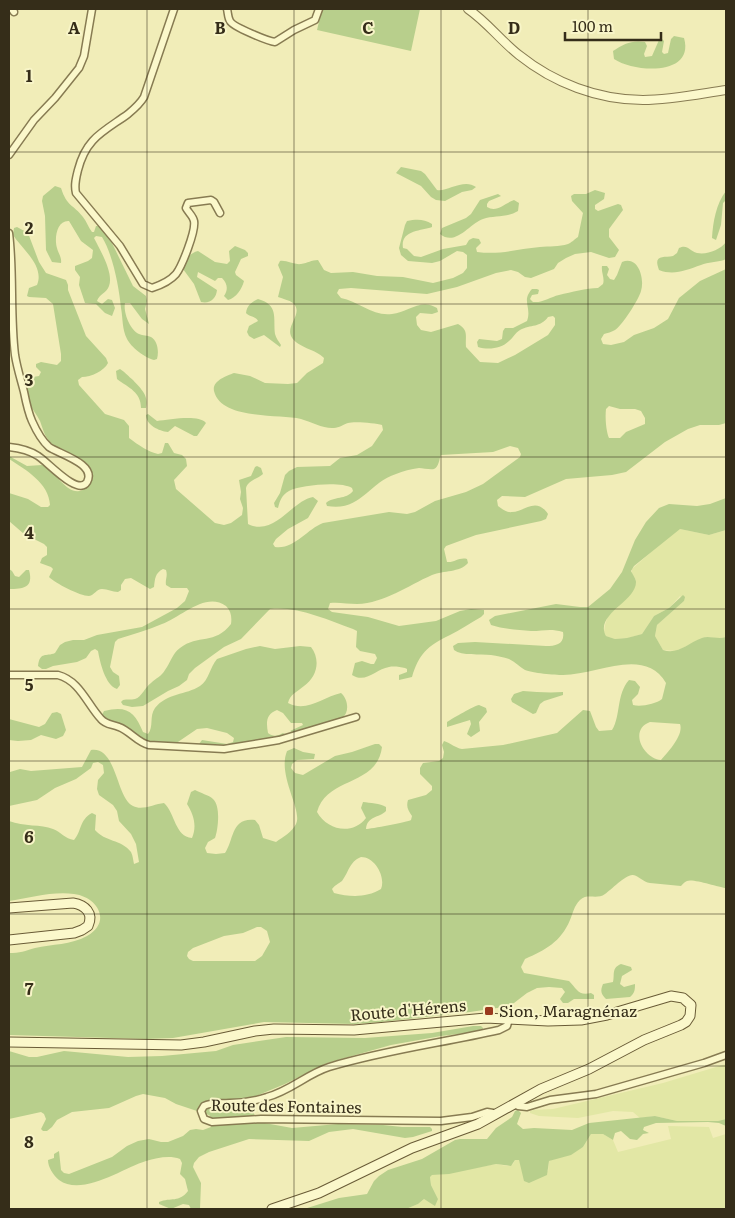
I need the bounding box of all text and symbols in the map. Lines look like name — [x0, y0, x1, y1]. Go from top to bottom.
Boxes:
scale bar — [565, 10, 661, 42]
text: 100 m — [572, 14, 613, 37]
text: A — [68, 15, 80, 39]
text: B — [214, 15, 226, 39]
text: C — [362, 15, 374, 39]
text: D — [508, 15, 520, 39]
text: 1 — [26, 63, 33, 87]
text: 2 — [25, 215, 34, 239]
text: 3 — [25, 367, 34, 391]
text: 4 — [24, 520, 34, 544]
text: 5 — [25, 672, 34, 696]
text: 6 — [24, 824, 34, 848]
text: 7 — [25, 976, 34, 1000]
street label: Route d'Hérens — [349, 992, 467, 1026]
place label: Sion, Maragnénaz — [499, 998, 637, 1022]
marker: Sion, Maragnénaz — [483, 1005, 495, 1017]
street label: Route des Fontaines — [210, 1092, 362, 1118]
text: 8 — [24, 1129, 34, 1153]

